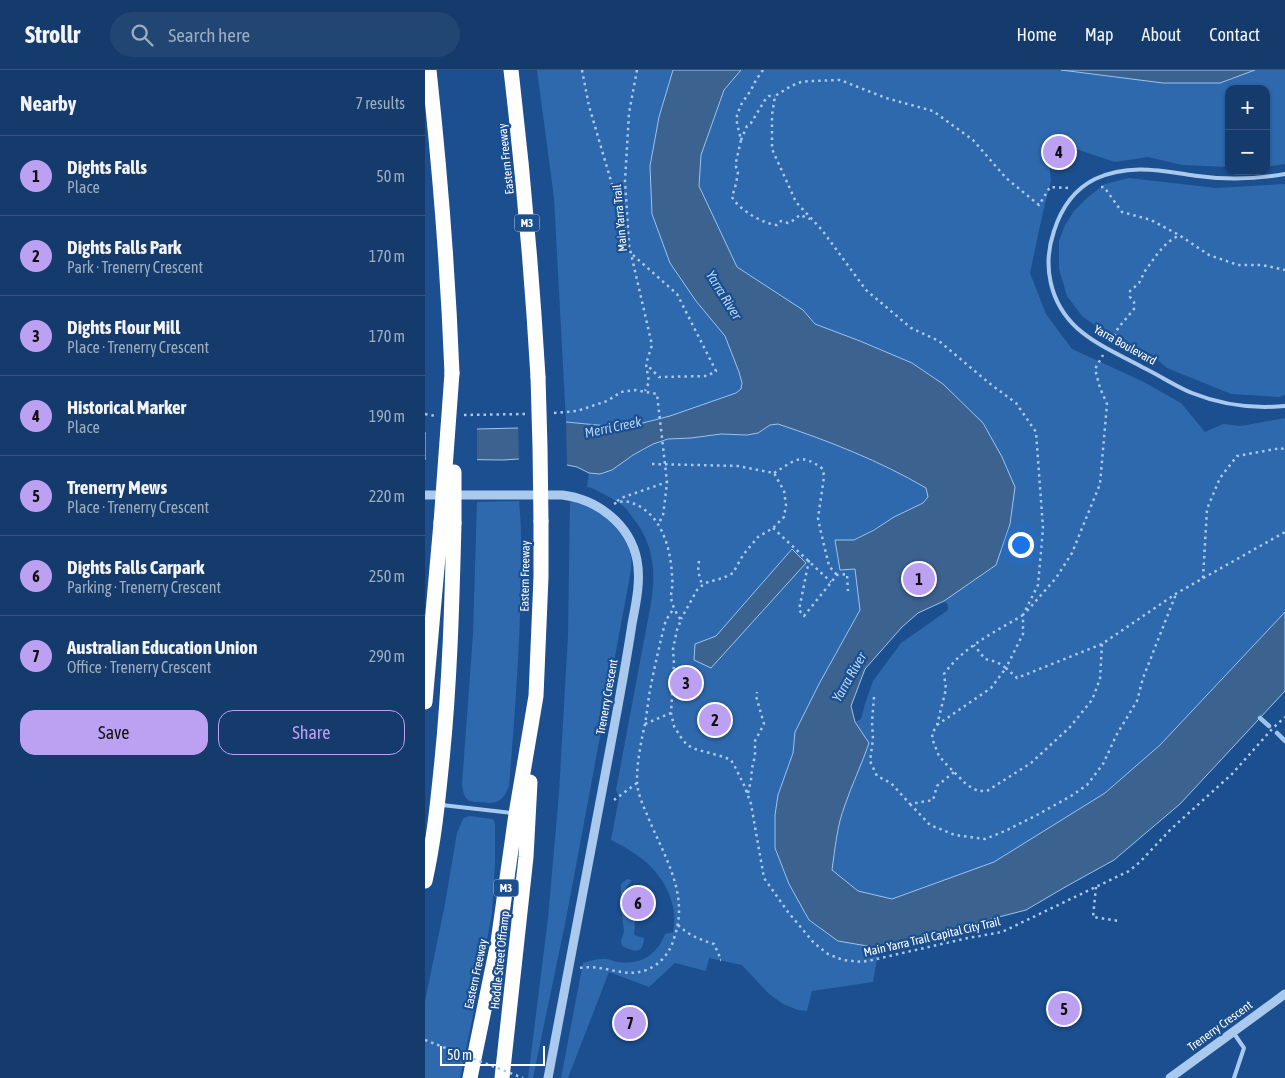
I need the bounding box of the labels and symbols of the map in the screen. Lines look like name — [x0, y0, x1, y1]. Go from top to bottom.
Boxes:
street label: Eastern Freeway — [495, 123, 517, 195]
pin: 4 — [1043, 133, 1075, 171]
street label: Main Yarra Trail — [610, 183, 630, 252]
road number: M3 — [515, 214, 539, 232]
water label: Yarra River — [703, 268, 746, 323]
street label: Yarra Boulevard — [1091, 322, 1159, 368]
water label: Merri Creek — [583, 413, 644, 441]
your location — [1008, 532, 1034, 558]
street label: Eastern Freeway — [517, 540, 533, 612]
pin: 1 — [903, 560, 935, 598]
water label: Yarra River — [828, 649, 870, 705]
street label: Trenerry Crescent — [593, 658, 621, 736]
pin: 3 — [670, 664, 702, 702]
pin: 2 — [699, 701, 731, 739]
road number: M3 — [493, 880, 519, 896]
pin: 6 — [622, 884, 654, 922]
street label: Hoddle Street Offramp — [488, 910, 512, 1010]
street label: Main Yarra Trail Capital City Trail — [862, 914, 1003, 960]
street label: Eastern Freeway — [462, 938, 490, 1010]
pin: 5 — [1048, 990, 1080, 1028]
street label: Trenerry Crescent — [1185, 998, 1255, 1054]
pin: 7 — [614, 1004, 646, 1042]
scale bar — [440, 1043, 545, 1066]

